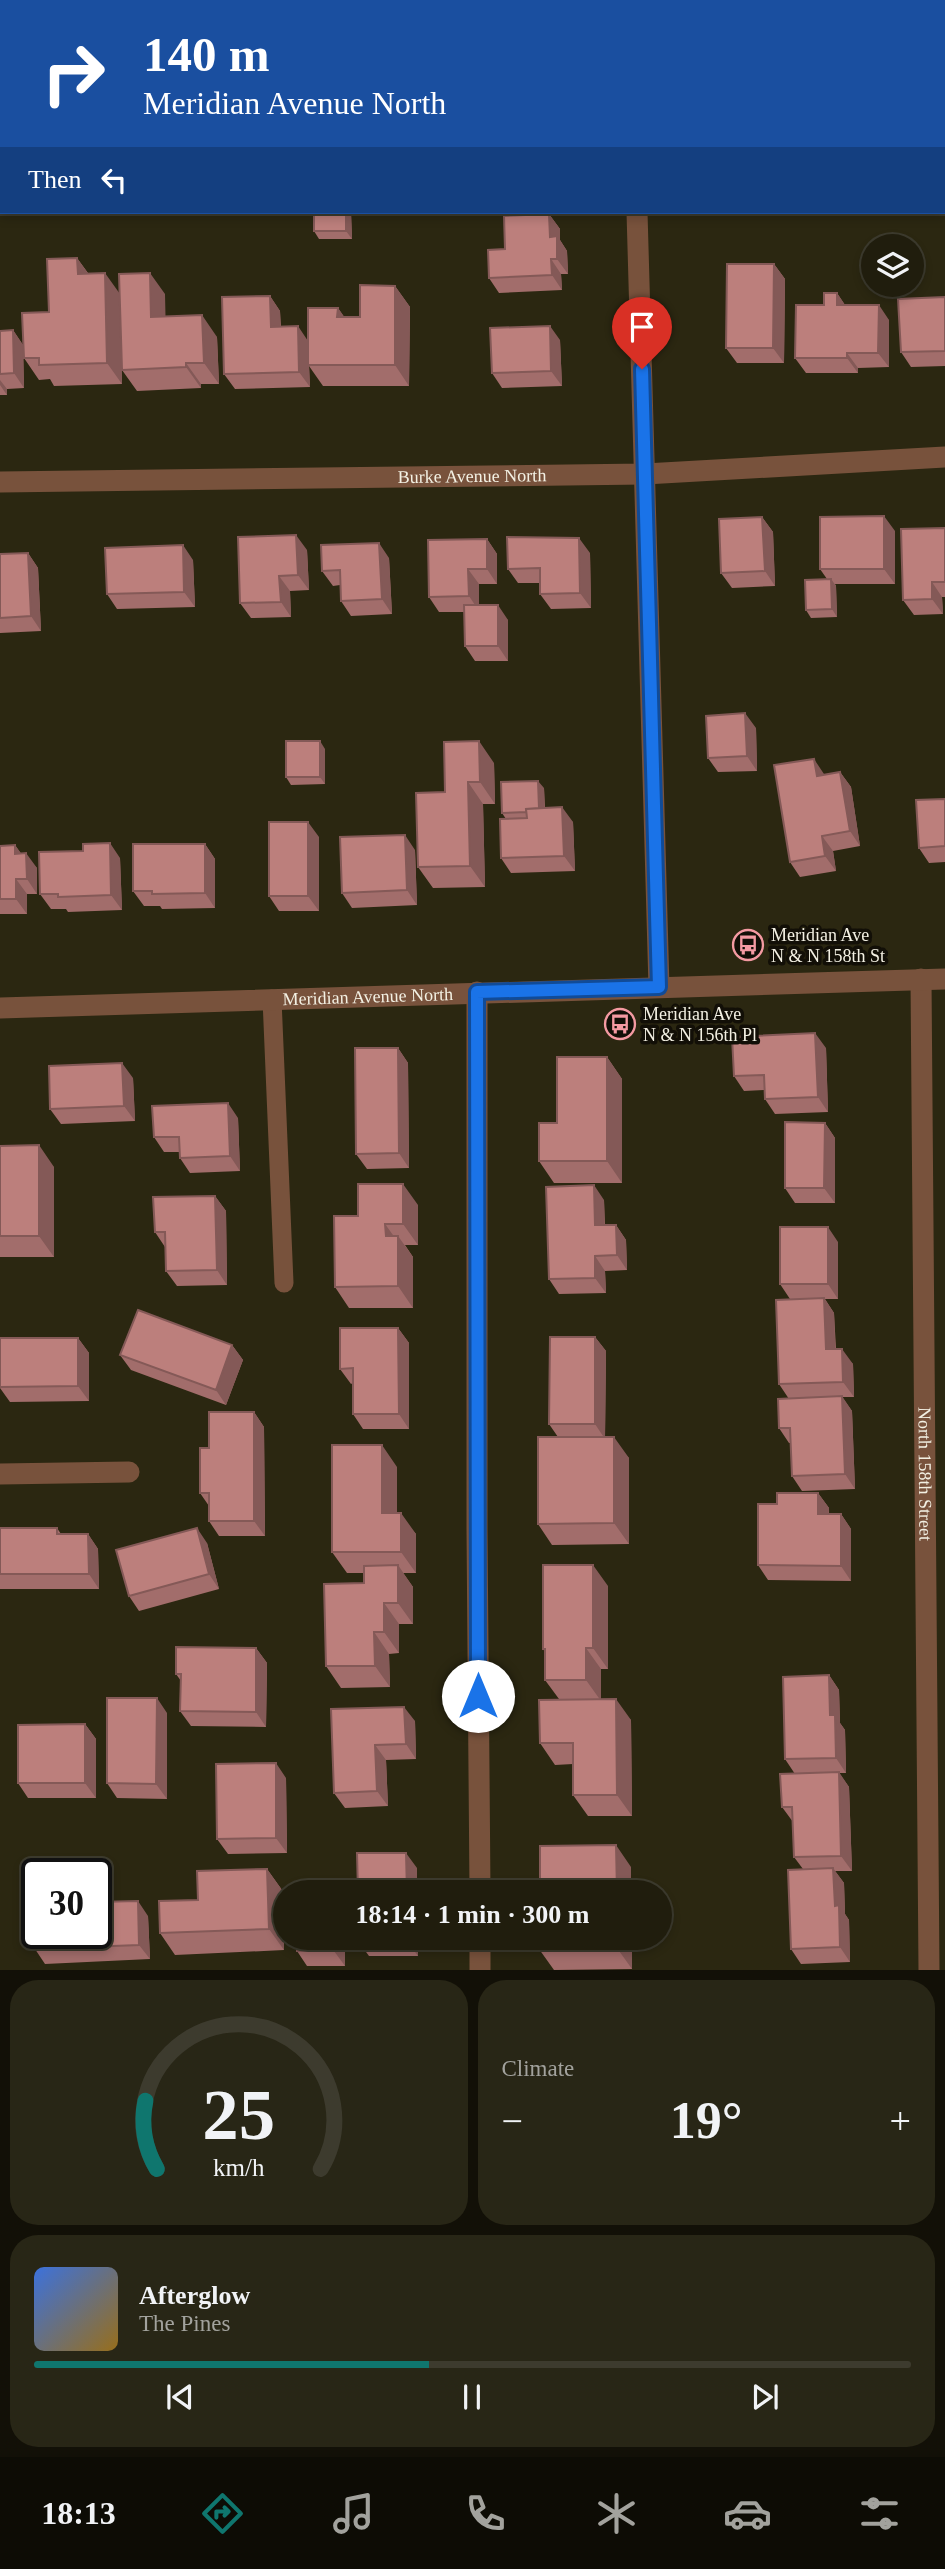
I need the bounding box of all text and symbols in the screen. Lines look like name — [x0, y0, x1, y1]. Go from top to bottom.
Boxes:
text: 140 m — [143, 27, 270, 82]
icon: right — [28, 28, 119, 119]
text: Meridian Avenue North — [143, 85, 446, 121]
icon: left — [95, 161, 133, 199]
text: Then — [28, 165, 81, 194]
map controls — [861, 234, 924, 297]
button: layers — [861, 234, 924, 297]
pin — [612, 297, 672, 369]
icon: arrive — [623, 308, 661, 346]
street label: Burke Avenue North — [397, 465, 546, 487]
place label: Meridian Ave N & N 158th St — [771, 925, 885, 966]
bus stop icon: Meridian Ave N & N 158th St — [731, 928, 765, 962]
street label: Meridian Avenue North — [282, 984, 453, 1009]
place label: Meridian Ave N & N 156th Pl — [643, 1004, 757, 1045]
bus stop icon: Meridian Ave N & N 156th Pl — [603, 1007, 637, 1041]
street label: North 158th Street — [914, 1407, 936, 1541]
position arrow — [441, 1659, 515, 1733]
speed limit sign: 30 — [21, 1858, 112, 1949]
text: 18:14 · 1 min · 300 m — [356, 1900, 590, 1929]
text: Climate — [502, 2056, 574, 2081]
text: 25 — [202, 2074, 275, 2155]
text: 19° — [670, 2092, 743, 2149]
text: − — [502, 2100, 523, 2142]
text: + — [890, 2100, 911, 2142]
text: km/h — [213, 2153, 265, 2180]
text: Afterglow — [139, 2281, 250, 2310]
text: The Pines — [139, 2311, 230, 2336]
icon: previous — [161, 2378, 199, 2416]
icon: pause — [453, 2378, 491, 2416]
icon: next — [746, 2378, 784, 2416]
icon: directions — [198, 2489, 247, 2538]
icon: music — [329, 2489, 378, 2538]
icon: phone — [461, 2489, 510, 2538]
icon: climate — [592, 2489, 641, 2538]
icon: car — [723, 2489, 772, 2538]
icon: filters — [855, 2489, 904, 2538]
text: 18:13 — [41, 2495, 116, 2531]

